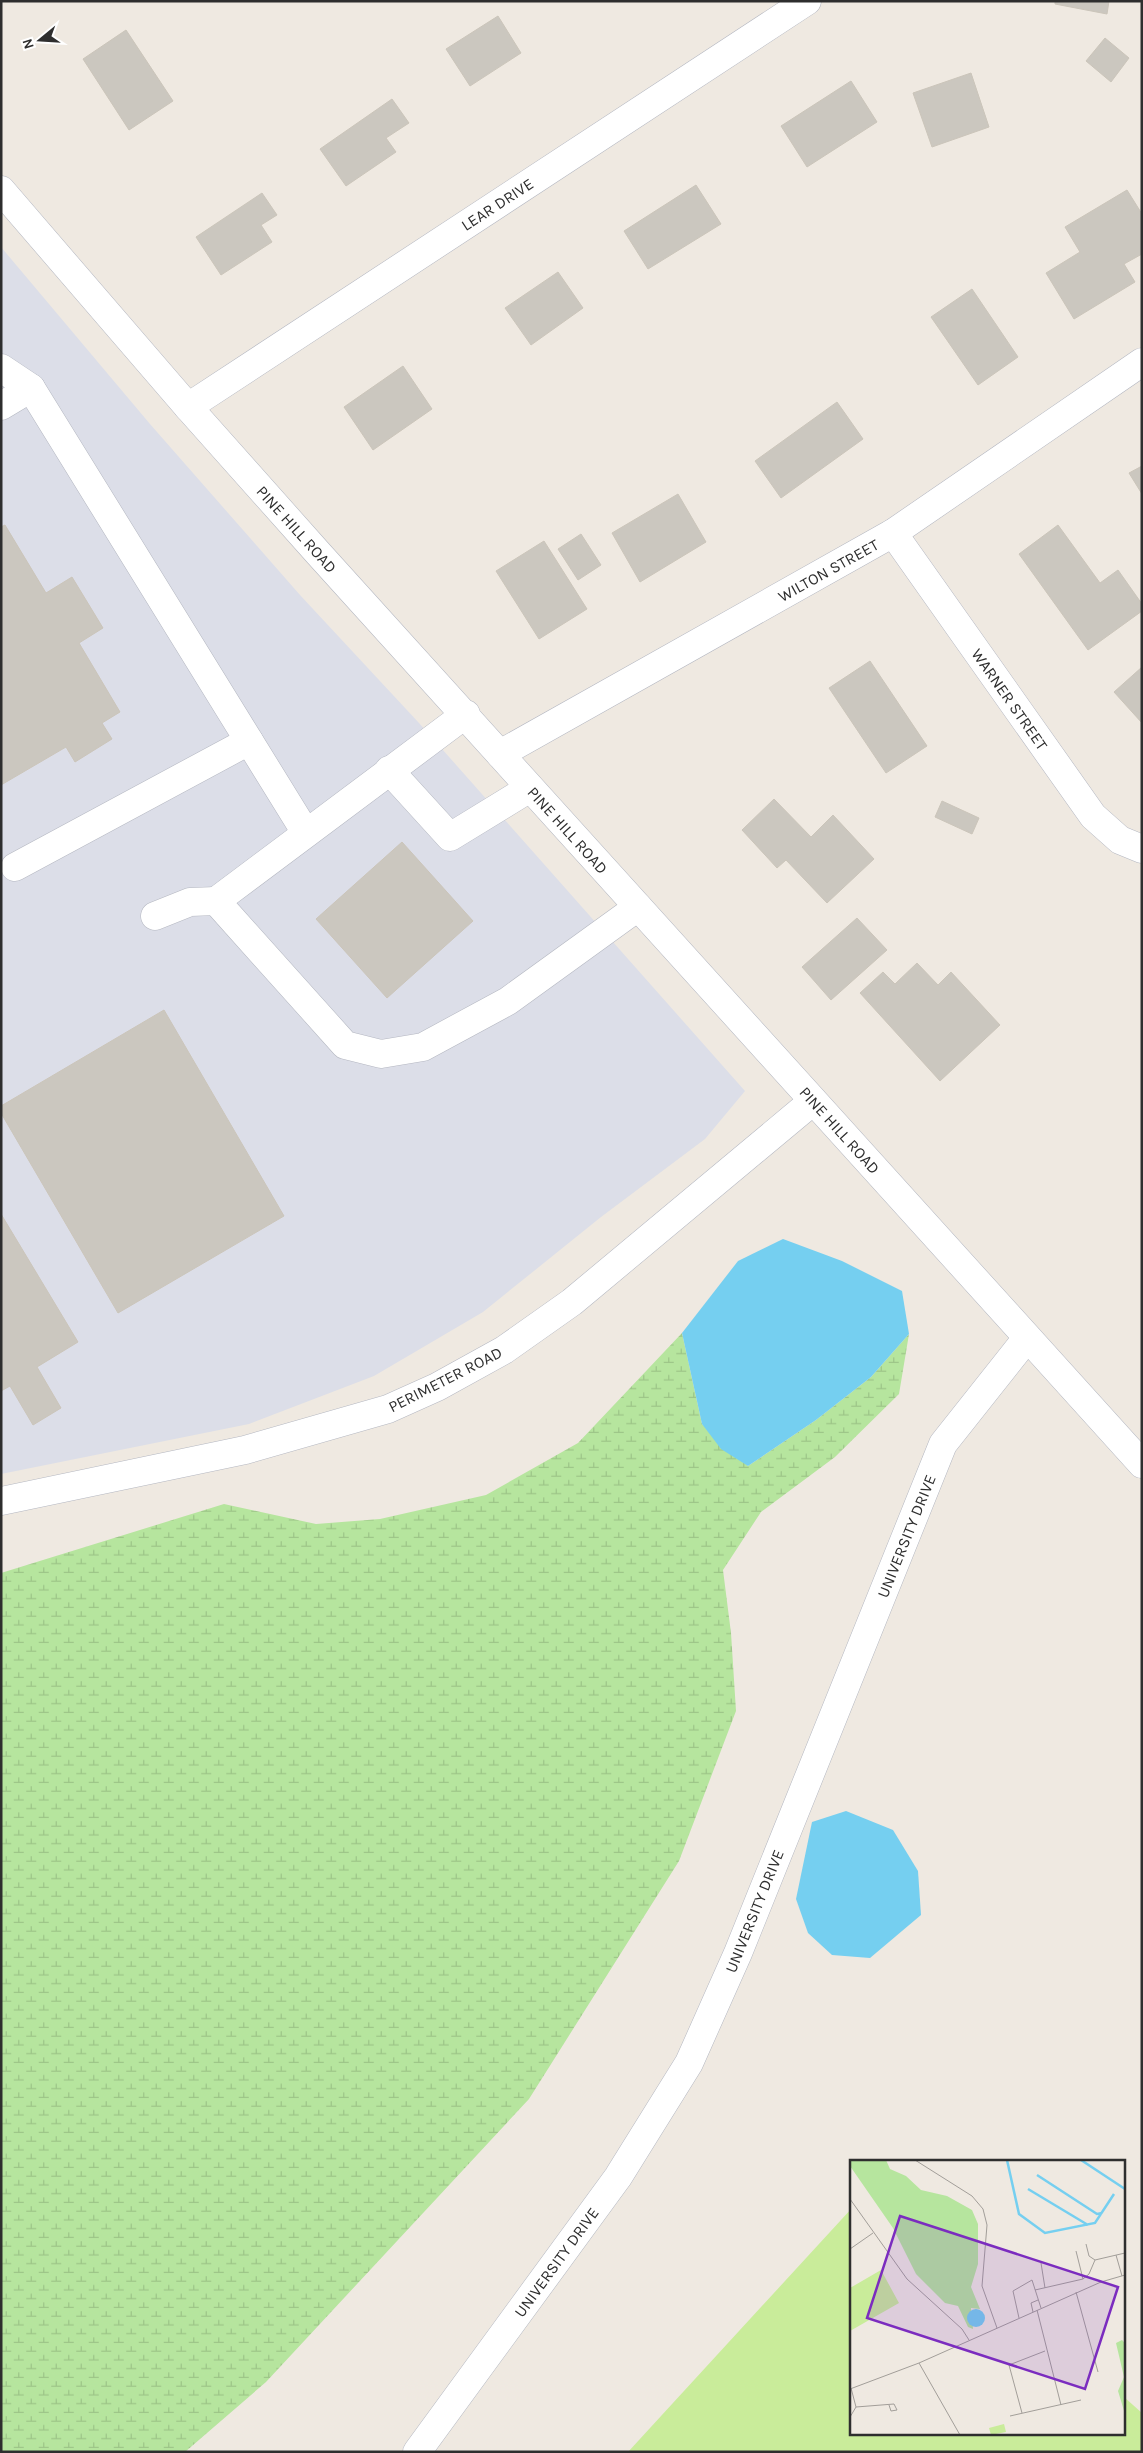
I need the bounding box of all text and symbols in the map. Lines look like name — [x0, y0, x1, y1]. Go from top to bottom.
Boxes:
north arrow — [15, 15, 65, 65]
text: N — [18, 36, 38, 51]
street label: LEAR DRIVE — [458, 174, 537, 235]
street label: PINE HILL ROAD — [252, 482, 341, 577]
street label: WILTON STREET — [775, 535, 882, 606]
street label: WARNER STREET — [967, 645, 1052, 754]
street label: PINE HILL ROAD — [523, 783, 612, 878]
street label: PINE HILL ROAD — [795, 1083, 884, 1178]
street label: PERIMETER ROAD — [385, 1343, 505, 1416]
street label: UNIVERSITY DRIVE — [873, 1472, 940, 1601]
street label: UNIVERSITY DRIVE — [721, 1847, 788, 1976]
inset map — [850, 2160, 1126, 2436]
street label: UNIVERSITY DRIVE — [510, 2204, 603, 2321]

